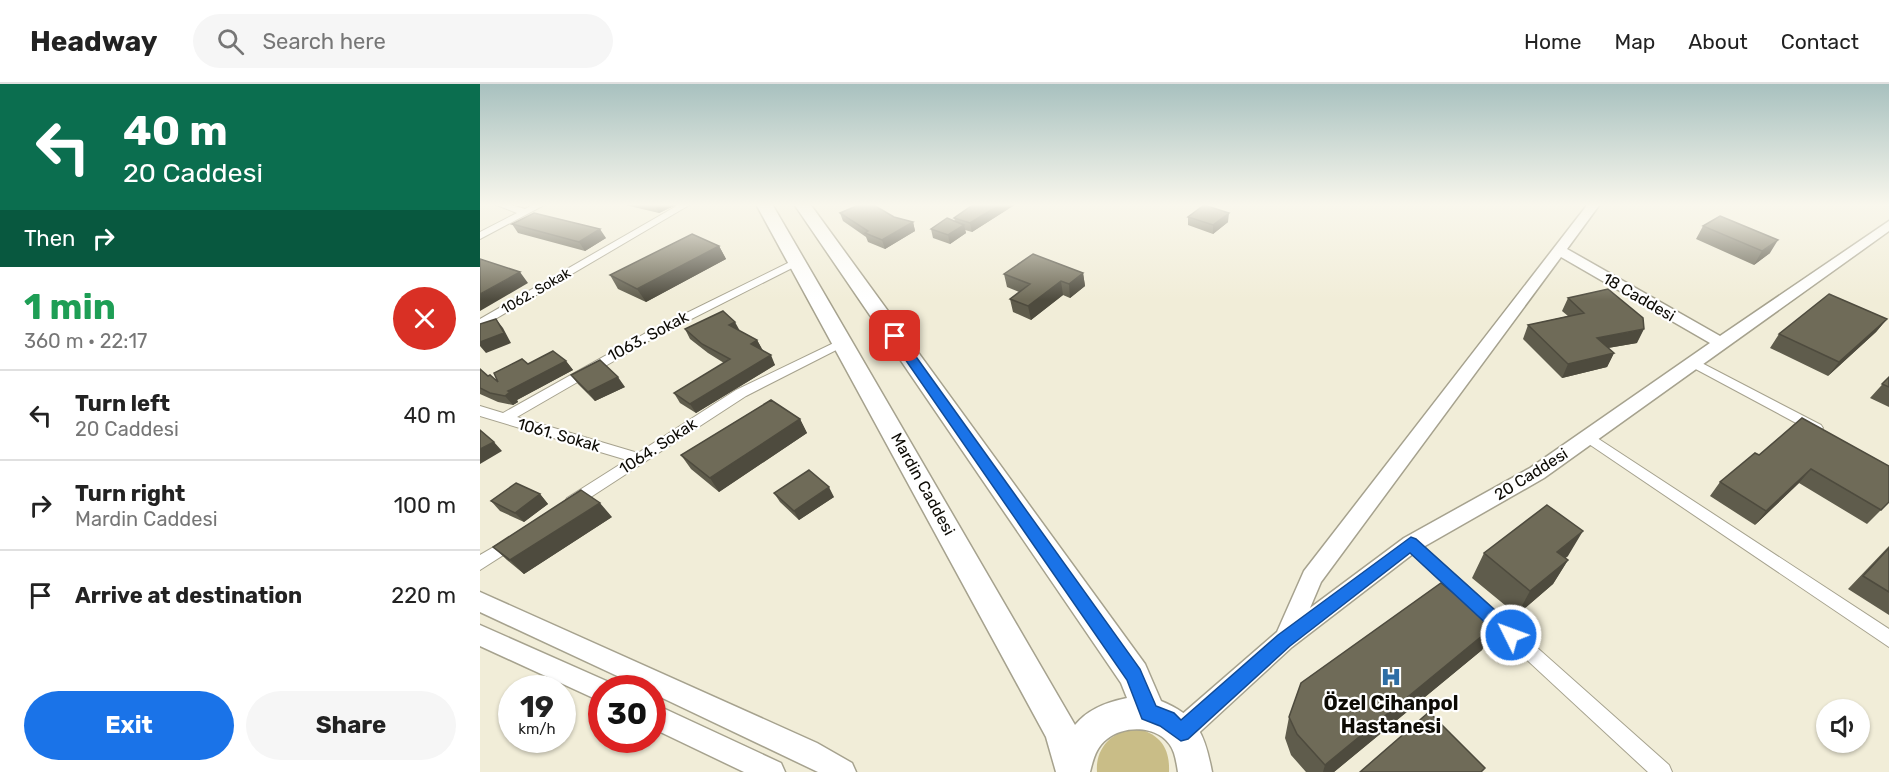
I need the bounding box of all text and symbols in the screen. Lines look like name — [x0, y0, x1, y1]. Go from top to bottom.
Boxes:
search box — [193, 14, 613, 68]
text: Headway — [30, 25, 157, 58]
icon: search — [214, 25, 247, 58]
text: Search here — [262, 28, 386, 55]
text: Home — [1524, 29, 1581, 54]
text: Map — [1614, 29, 1655, 54]
text: About — [1688, 29, 1748, 54]
text: Contact — [1781, 29, 1859, 54]
text: 40 m — [123, 106, 228, 156]
icon: left — [24, 108, 102, 186]
text: 20 Caddesi — [123, 157, 263, 189]
icon: right — [87, 222, 120, 255]
text: Then — [24, 225, 75, 252]
street label: 1062. Sokak — [498, 264, 574, 318]
street label: 18 Caddesi — [1599, 269, 1679, 325]
text: 1 min — [24, 285, 116, 328]
button: close — [393, 287, 456, 350]
street label: 1063. Sokak — [604, 306, 692, 365]
pin — [869, 310, 920, 361]
icon: arrive — [878, 319, 911, 352]
text: 360 m · 22:17 — [24, 329, 147, 353]
text: Turn left — [75, 390, 170, 417]
icon: left — [24, 399, 57, 432]
text: 40 m — [403, 402, 456, 429]
street label: 1064. Sokak — [616, 413, 701, 478]
street label: 1061. Sokak — [515, 414, 603, 456]
text: 20 Caddesi — [75, 417, 179, 441]
street label: Mardin Caddesi — [887, 430, 959, 538]
street label: 20 Caddesi — [1491, 444, 1571, 504]
text: Turn right — [75, 480, 185, 507]
icon: right — [24, 489, 57, 522]
text: 100 m — [394, 492, 456, 519]
text: Mardin Caddesi — [75, 507, 217, 531]
icon: arrive — [24, 579, 57, 612]
text: Arrive at destination — [75, 582, 302, 609]
text: 220 m — [391, 582, 456, 609]
position arrow — [1479, 603, 1543, 667]
hospital icon: Özel Cihanpol Hastanesi — [1379, 665, 1403, 689]
speed limit sign: 30 — [588, 675, 666, 753]
text: 19 — [520, 689, 554, 725]
button: Exit — [24, 691, 234, 760]
button: Share — [246, 691, 456, 760]
place label: Özel Cihanpol Hastanesi — [1323, 691, 1459, 738]
map controls — [1816, 699, 1870, 753]
button: sound — [1816, 699, 1870, 753]
text: km/h — [518, 720, 556, 738]

